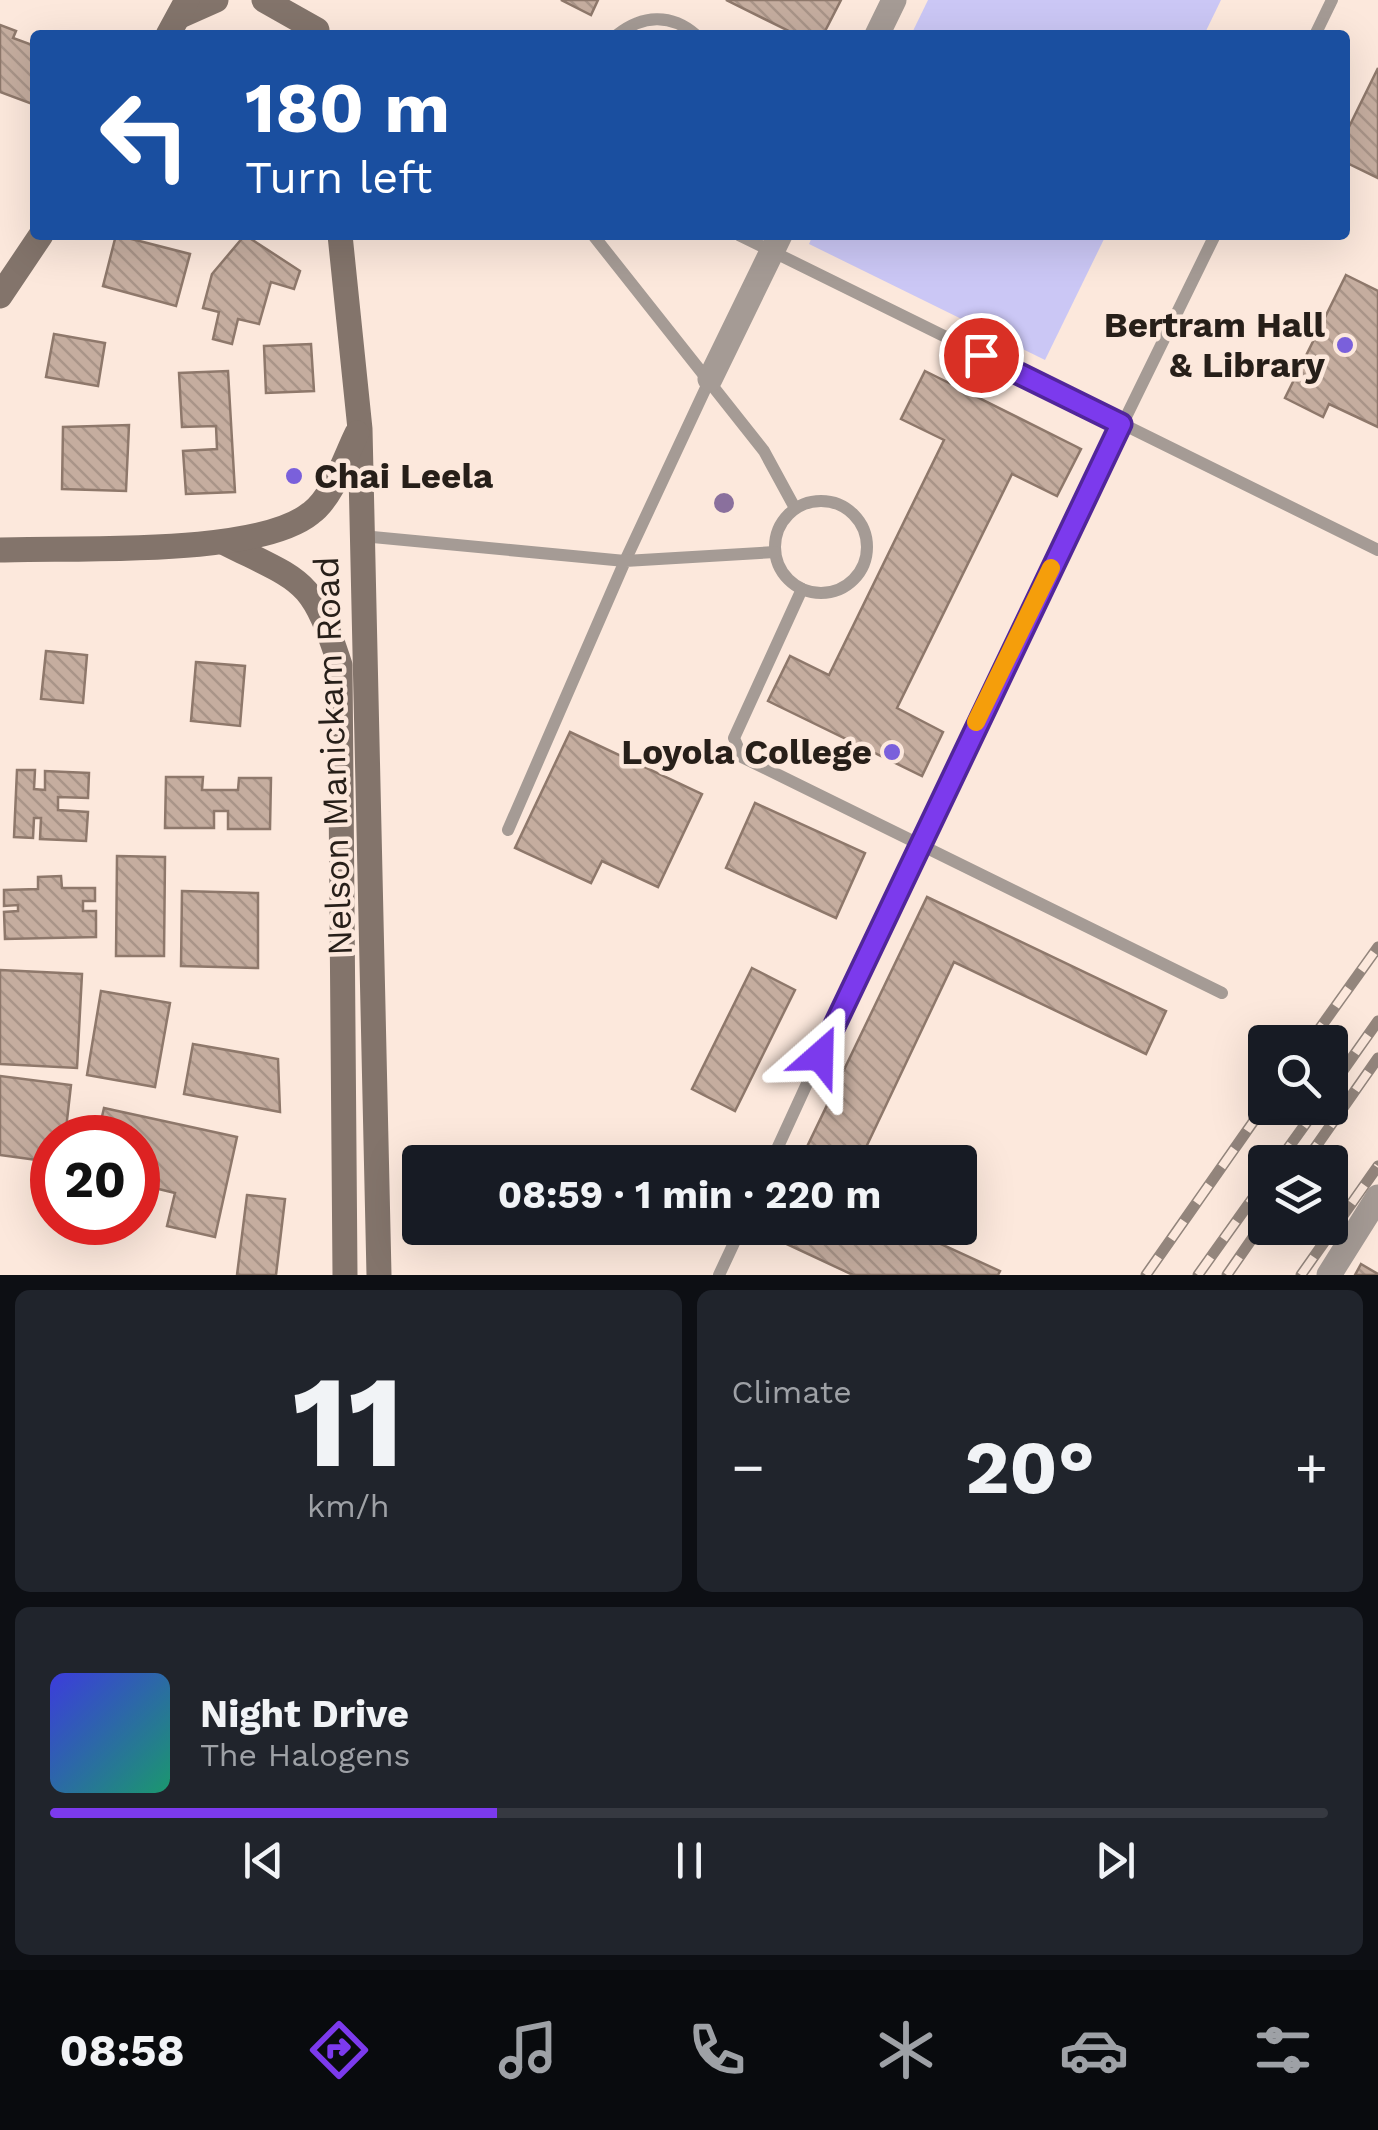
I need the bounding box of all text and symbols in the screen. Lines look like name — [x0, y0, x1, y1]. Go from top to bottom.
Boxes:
text: 180 m — [245, 67, 450, 149]
icon: left — [80, 70, 210, 200]
text: Turn left — [245, 151, 432, 204]
place label: Bertram Hall & Library — [1104, 304, 1326, 386]
pin — [939, 313, 1024, 398]
icon: arrive — [954, 328, 1009, 383]
marker: Bertram Hall & Library — [1334, 334, 1356, 356]
place label: Chai Leela — [314, 455, 494, 497]
marker: Chai Leela — [283, 465, 305, 487]
street label: Nelson Manickam Road — [305, 556, 361, 956]
place label: Loyola College — [621, 731, 872, 773]
marker: Loyola College — [881, 741, 903, 763]
position arrow — [768, 1004, 872, 1108]
map controls — [1248, 1025, 1348, 1245]
button: search — [1248, 1025, 1348, 1125]
speed limit sign: 20 — [30, 1115, 160, 1245]
button: layers — [1248, 1145, 1348, 1245]
text: 08:59 · 1 min · 220 m — [498, 1173, 881, 1217]
text: 11 — [292, 1345, 404, 1498]
text: Climate — [732, 1373, 852, 1411]
text: 20° — [965, 1423, 1095, 1511]
text: − — [732, 1435, 765, 1499]
text: + — [1295, 1435, 1328, 1499]
text: km/h — [307, 1487, 389, 1525]
text: Night Drive — [200, 1692, 409, 1736]
text: The Halogens — [200, 1736, 410, 1774]
icon: previous — [236, 1833, 291, 1888]
icon: pause — [662, 1833, 717, 1888]
icon: next — [1088, 1833, 1143, 1888]
icon: directions — [304, 2015, 374, 2085]
icon: music — [493, 2015, 563, 2085]
icon: phone — [682, 2015, 752, 2085]
icon: climate — [871, 2015, 941, 2085]
icon: car — [1059, 2015, 1129, 2085]
icon: filters — [1248, 2015, 1318, 2085]
text: 08:58 — [59, 2024, 185, 2077]

